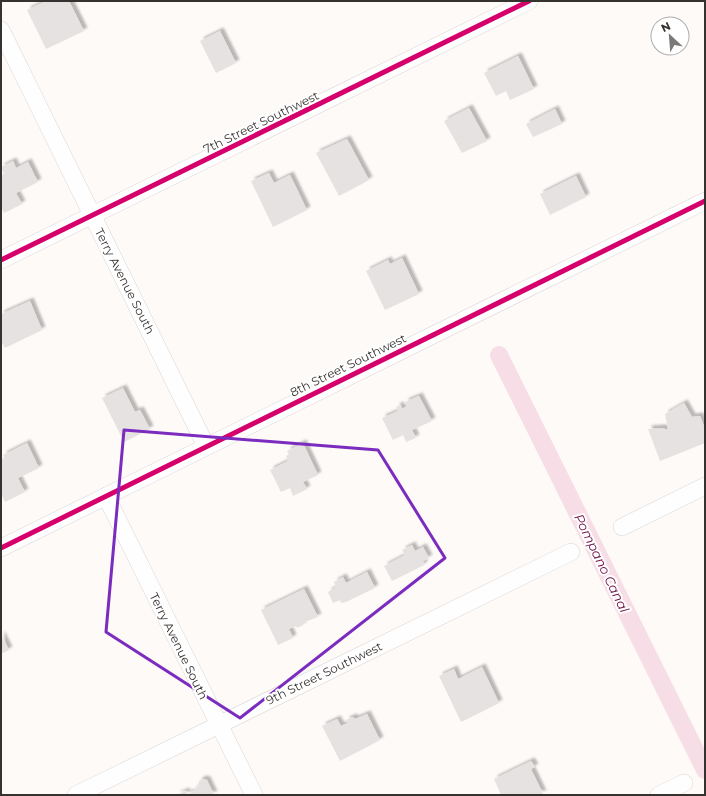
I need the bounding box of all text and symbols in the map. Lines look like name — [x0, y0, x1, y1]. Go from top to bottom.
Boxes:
north arrow — [650, 16, 690, 56]
text: N — [659, 19, 673, 35]
street label: 7th Street Southwest — [201, 87, 321, 156]
street label: Terry Avenue South — [92, 225, 158, 337]
street label: 8th Street Southwest — [287, 330, 409, 400]
water label: Pompano Canal — [571, 511, 633, 616]
street label: Terry Avenue South — [147, 590, 211, 702]
street label: 9th Street Southwest — [264, 638, 385, 708]

